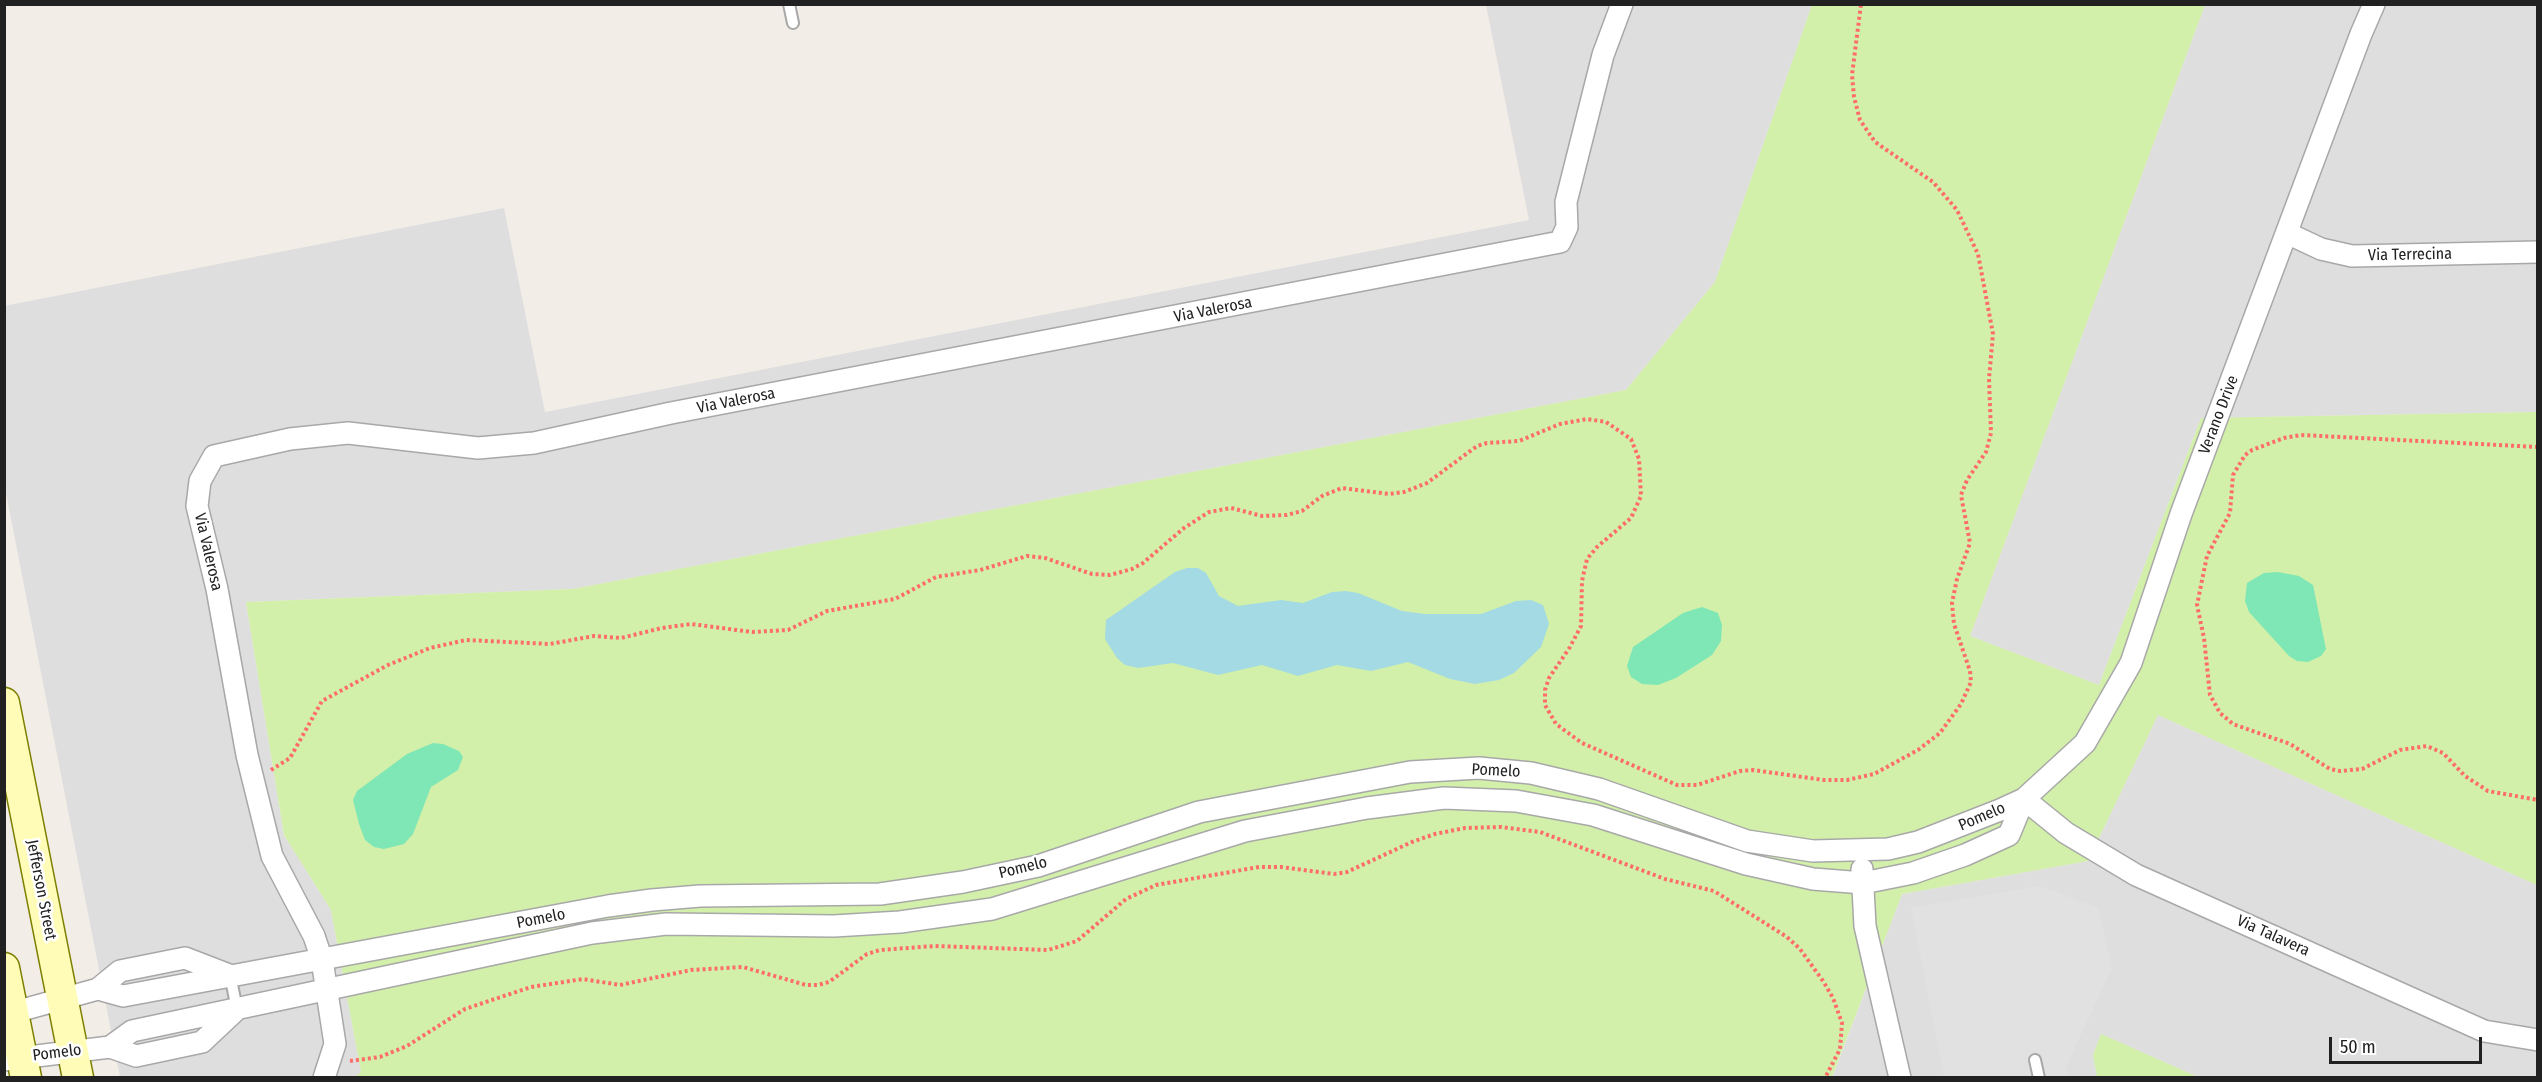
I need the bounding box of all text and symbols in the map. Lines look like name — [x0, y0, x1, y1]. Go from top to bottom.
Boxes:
street label: Via Terrecina — [2368, 245, 2452, 265]
street label: Via Valerosa — [1172, 293, 1254, 327]
street label: Verano Drive — [2195, 373, 2243, 457]
street label: Via Valerosa — [695, 384, 777, 418]
street label: Via Valerosa — [190, 511, 226, 593]
street label: Pomelo — [1471, 760, 1521, 782]
street label: Pomelo — [1956, 799, 2008, 835]
street label: Jefferson Street — [22, 838, 60, 942]
street label: Pomelo — [997, 853, 1049, 883]
street label: Pomelo — [515, 905, 567, 933]
street label: Via Talavera — [2234, 911, 2312, 961]
scale bar — [2332, 1025, 2485, 1063]
text: 50 m — [2340, 1036, 2376, 1058]
street label: Pomelo — [31, 1040, 83, 1066]

